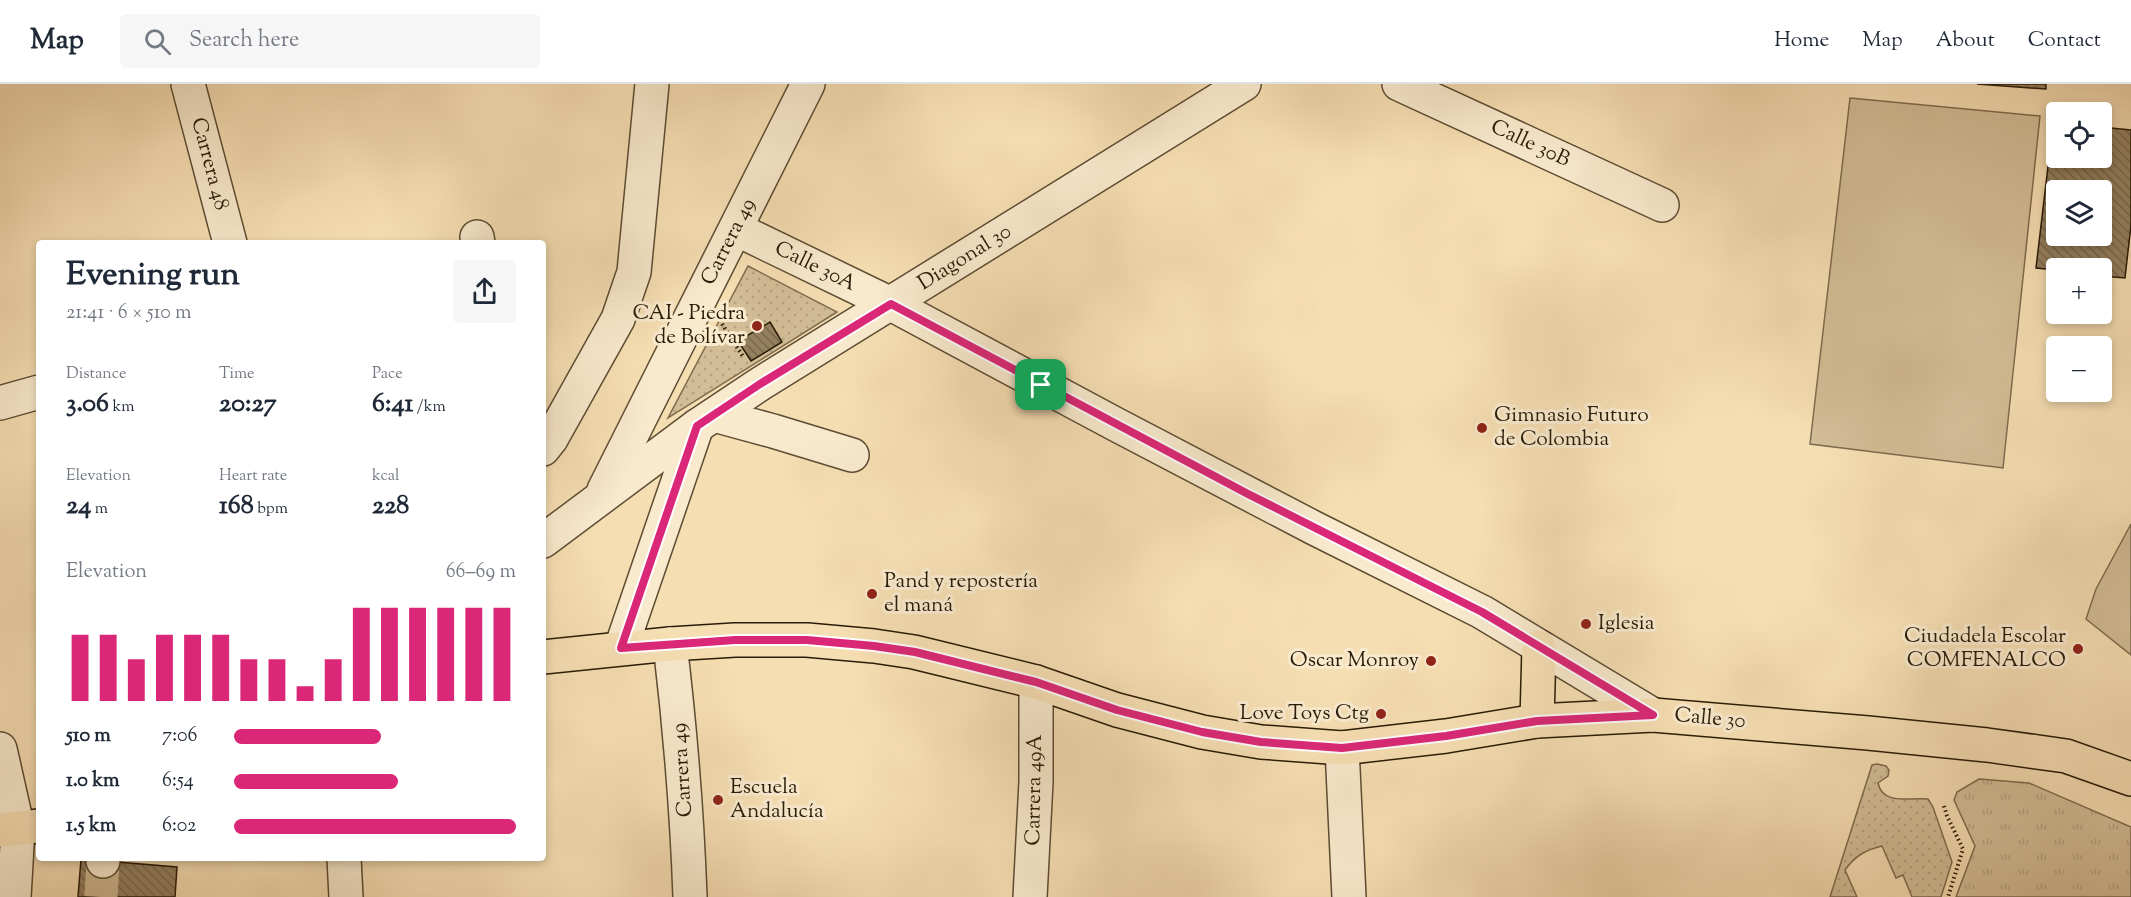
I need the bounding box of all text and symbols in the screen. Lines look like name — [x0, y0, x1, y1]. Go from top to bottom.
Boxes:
search box — [120, 14, 540, 68]
text: Map — [30, 21, 84, 61]
icon: search — [141, 25, 174, 58]
text: Search here — [189, 25, 299, 57]
text: Home — [1774, 26, 1829, 56]
text: Map — [1862, 26, 1903, 56]
text: About — [1936, 26, 1995, 56]
text: Contact — [2028, 26, 2101, 56]
map controls — [2046, 102, 2112, 402]
button: locate — [2046, 102, 2112, 168]
street label: Calle 30B — [1485, 113, 1575, 175]
street label: Carrera 48 — [182, 114, 236, 214]
button: layers — [2046, 180, 2112, 246]
street label: Carrera 49 — [694, 193, 764, 291]
street label: Diagonal 30 — [912, 217, 1018, 299]
street label: Calle 30A — [769, 234, 861, 300]
text: Evening run — [66, 252, 240, 300]
button: + — [2046, 258, 2112, 324]
button: share — [453, 260, 516, 323]
text: 21:41 · 6 × 510 m — [66, 299, 192, 328]
place label: CAI - Piedra de Bolívar — [633, 299, 745, 353]
marker: CAI - Piedra de Bolívar — [750, 319, 764, 333]
button: − — [2046, 336, 2112, 402]
pin — [1015, 359, 1066, 410]
text: Distance — [66, 363, 126, 386]
text: Time — [219, 363, 255, 386]
text: Pace — [372, 363, 403, 386]
icon: arrive — [1024, 368, 1057, 401]
text: 3.06 — [66, 386, 109, 423]
text: 20:27 — [219, 386, 277, 423]
text: 6:41 — [372, 386, 413, 423]
text: km — [109, 396, 134, 419]
text: /km — [413, 396, 446, 419]
place label: Gimnasio Futuro de Colombia — [1494, 401, 1649, 455]
marker: Gimnasio Futuro de Colombia — [1475, 421, 1489, 435]
text: Elevation — [66, 465, 131, 488]
text: Heart rate — [219, 465, 287, 488]
text: kcal — [372, 465, 400, 488]
text: 24 — [66, 488, 91, 525]
text: 168 — [219, 488, 254, 525]
text: 228 — [372, 488, 409, 525]
text: m — [91, 498, 108, 521]
text: bpm — [254, 498, 288, 521]
text: Elevation — [66, 558, 147, 587]
text: 66–69 m — [446, 558, 516, 587]
place label: Pand y repostería el maná — [884, 567, 1038, 621]
marker: Pand y repostería el maná — [865, 587, 879, 601]
place label: Iglesia — [1598, 609, 1655, 639]
marker: Iglesia — [1579, 617, 1593, 631]
place label: Ciudadela Escolar COMFENALCO — [1904, 622, 2066, 676]
marker: Ciudadela Escolar COMFENALCO — [2071, 642, 2085, 656]
place label: Oscar Monroy — [1290, 646, 1420, 676]
marker: Oscar Monroy — [1424, 654, 1438, 668]
place label: Love Toys Ctg — [1240, 699, 1369, 729]
street label: Calle 30 — [1673, 701, 1747, 737]
marker: Love Toys Ctg — [1374, 707, 1388, 721]
text: 510 m — [66, 722, 111, 751]
text: 7:06 — [162, 722, 198, 751]
street label: Carrera 49 — [665, 722, 701, 818]
street label: Carrera 49A — [1019, 734, 1051, 846]
text: 1.0 km — [66, 767, 120, 796]
text: 6:54 — [162, 767, 194, 796]
place label: Escuela Andalucía — [730, 773, 824, 827]
marker: Escuela Andalucía — [711, 793, 725, 807]
text: 1.5 km — [66, 812, 116, 841]
text: 6:02 — [162, 812, 196, 841]

